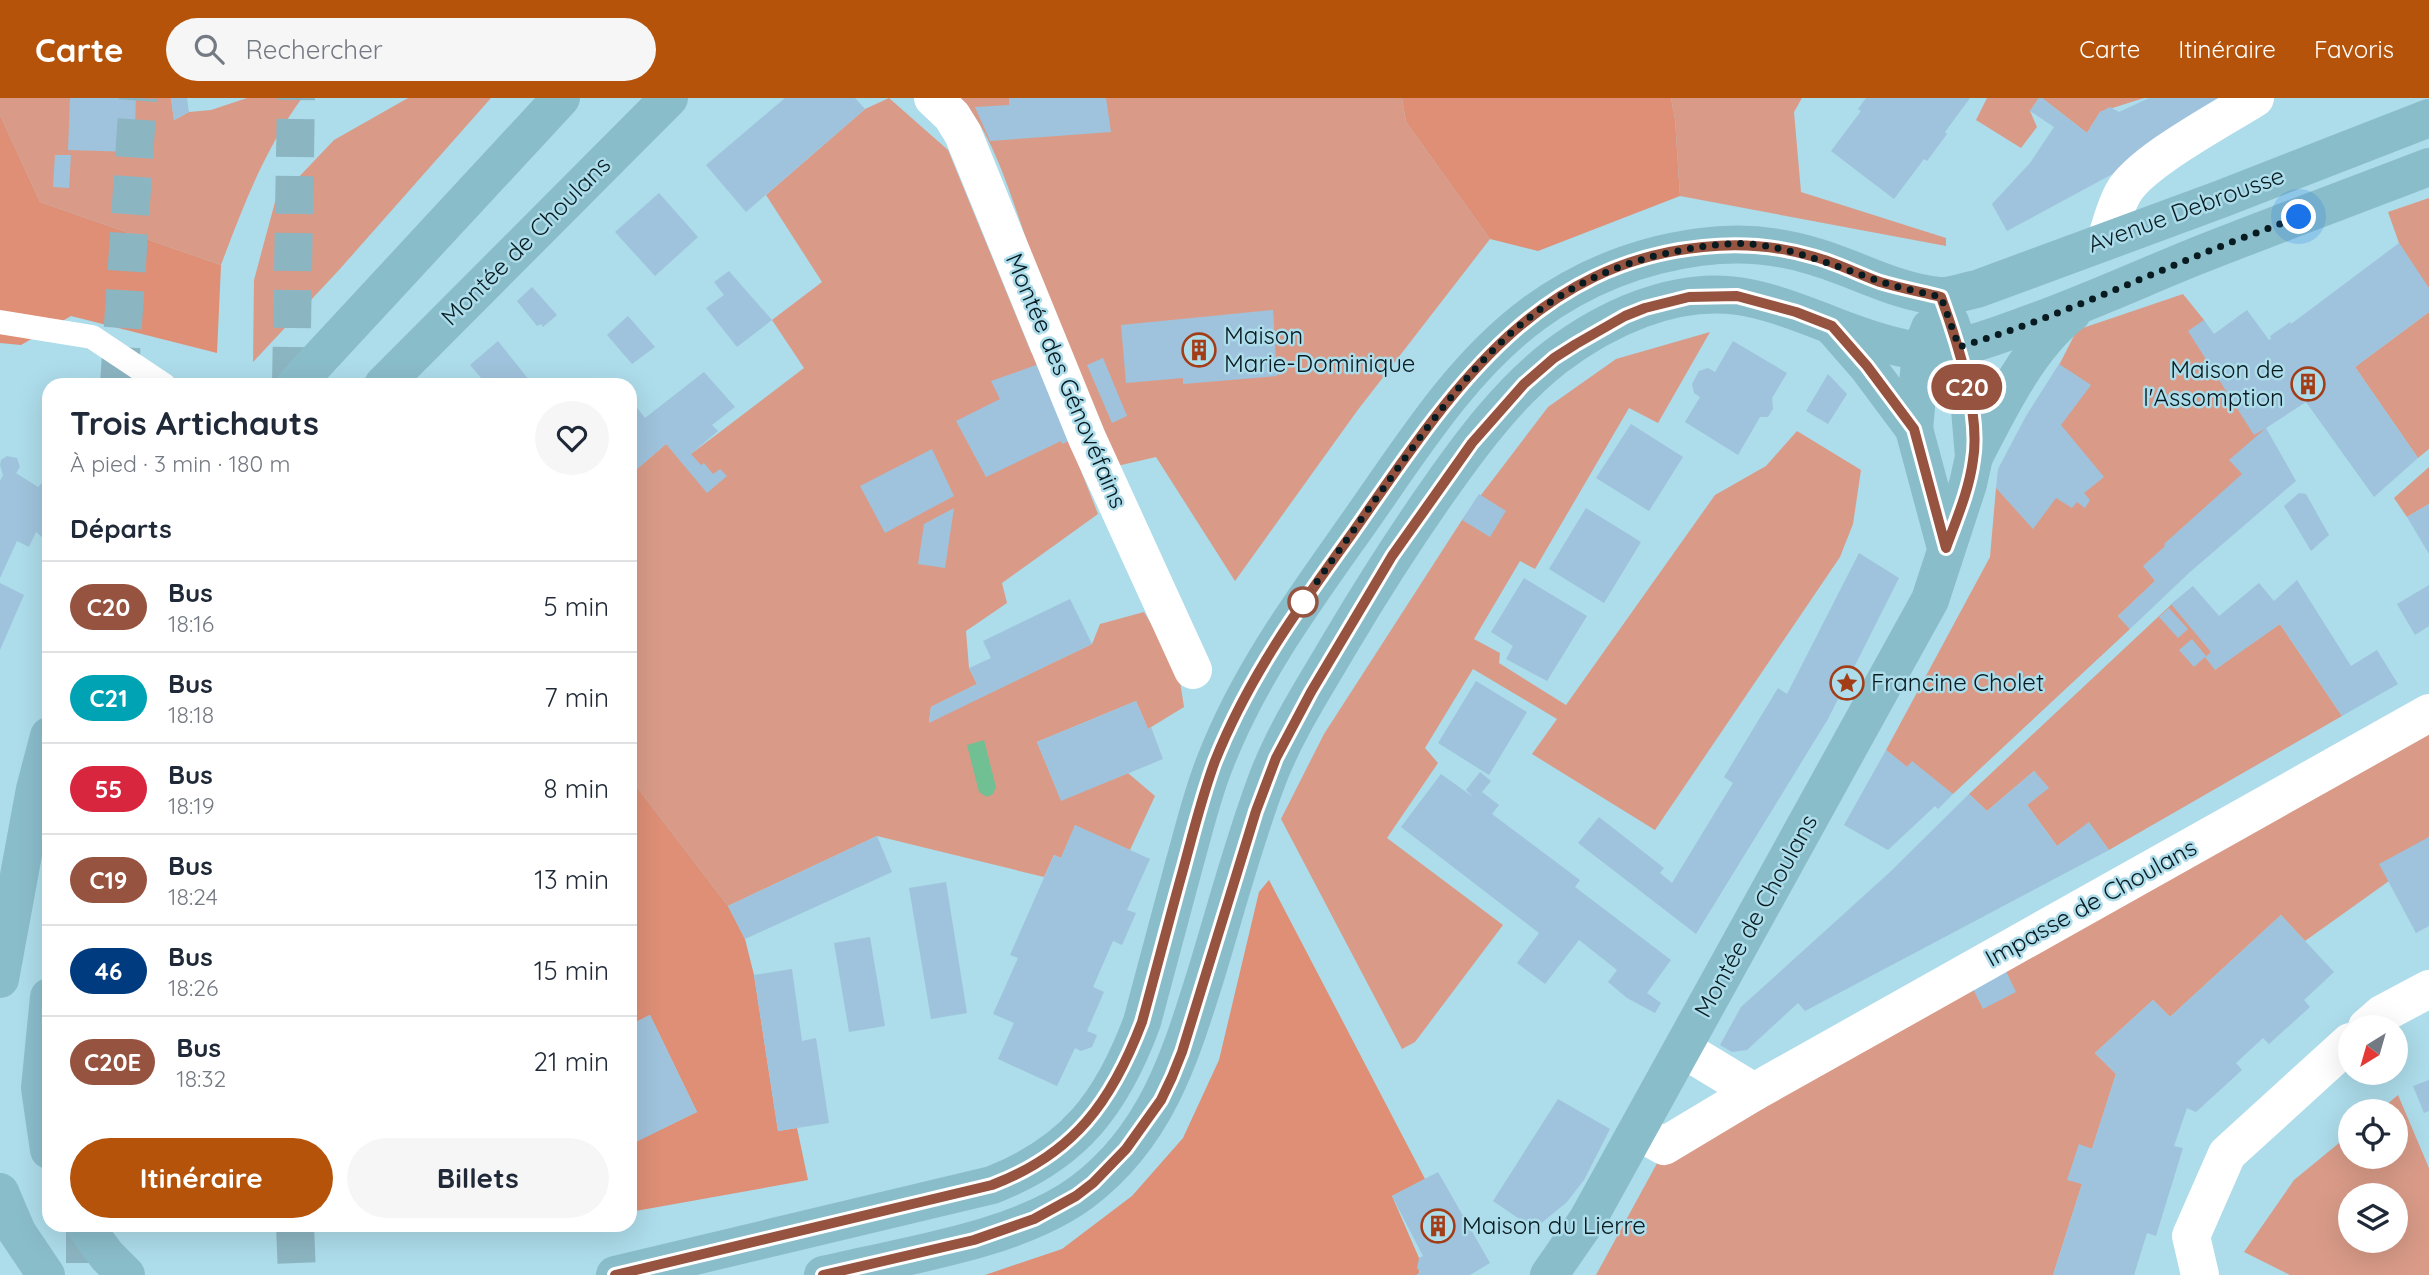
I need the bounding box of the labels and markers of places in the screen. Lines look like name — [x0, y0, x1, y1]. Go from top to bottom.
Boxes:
place label: Maison Marie-Dominique — [1224, 320, 1415, 378]
building icon: Maison Marie-Dominique — [1180, 331, 1218, 369]
place label: Maison de l'Assomption — [2143, 354, 2284, 412]
building icon: Maison de l'Assomption — [2289, 365, 2327, 403]
unlabelled marker — [1288, 587, 1318, 617]
place icon: Francine Cholet — [1828, 664, 1866, 702]
place label: Francine Cholet — [1871, 667, 2044, 697]
building icon: Maison du Lierre — [1419, 1207, 1457, 1245]
place label: Maison du Lierre — [1462, 1210, 1646, 1240]

